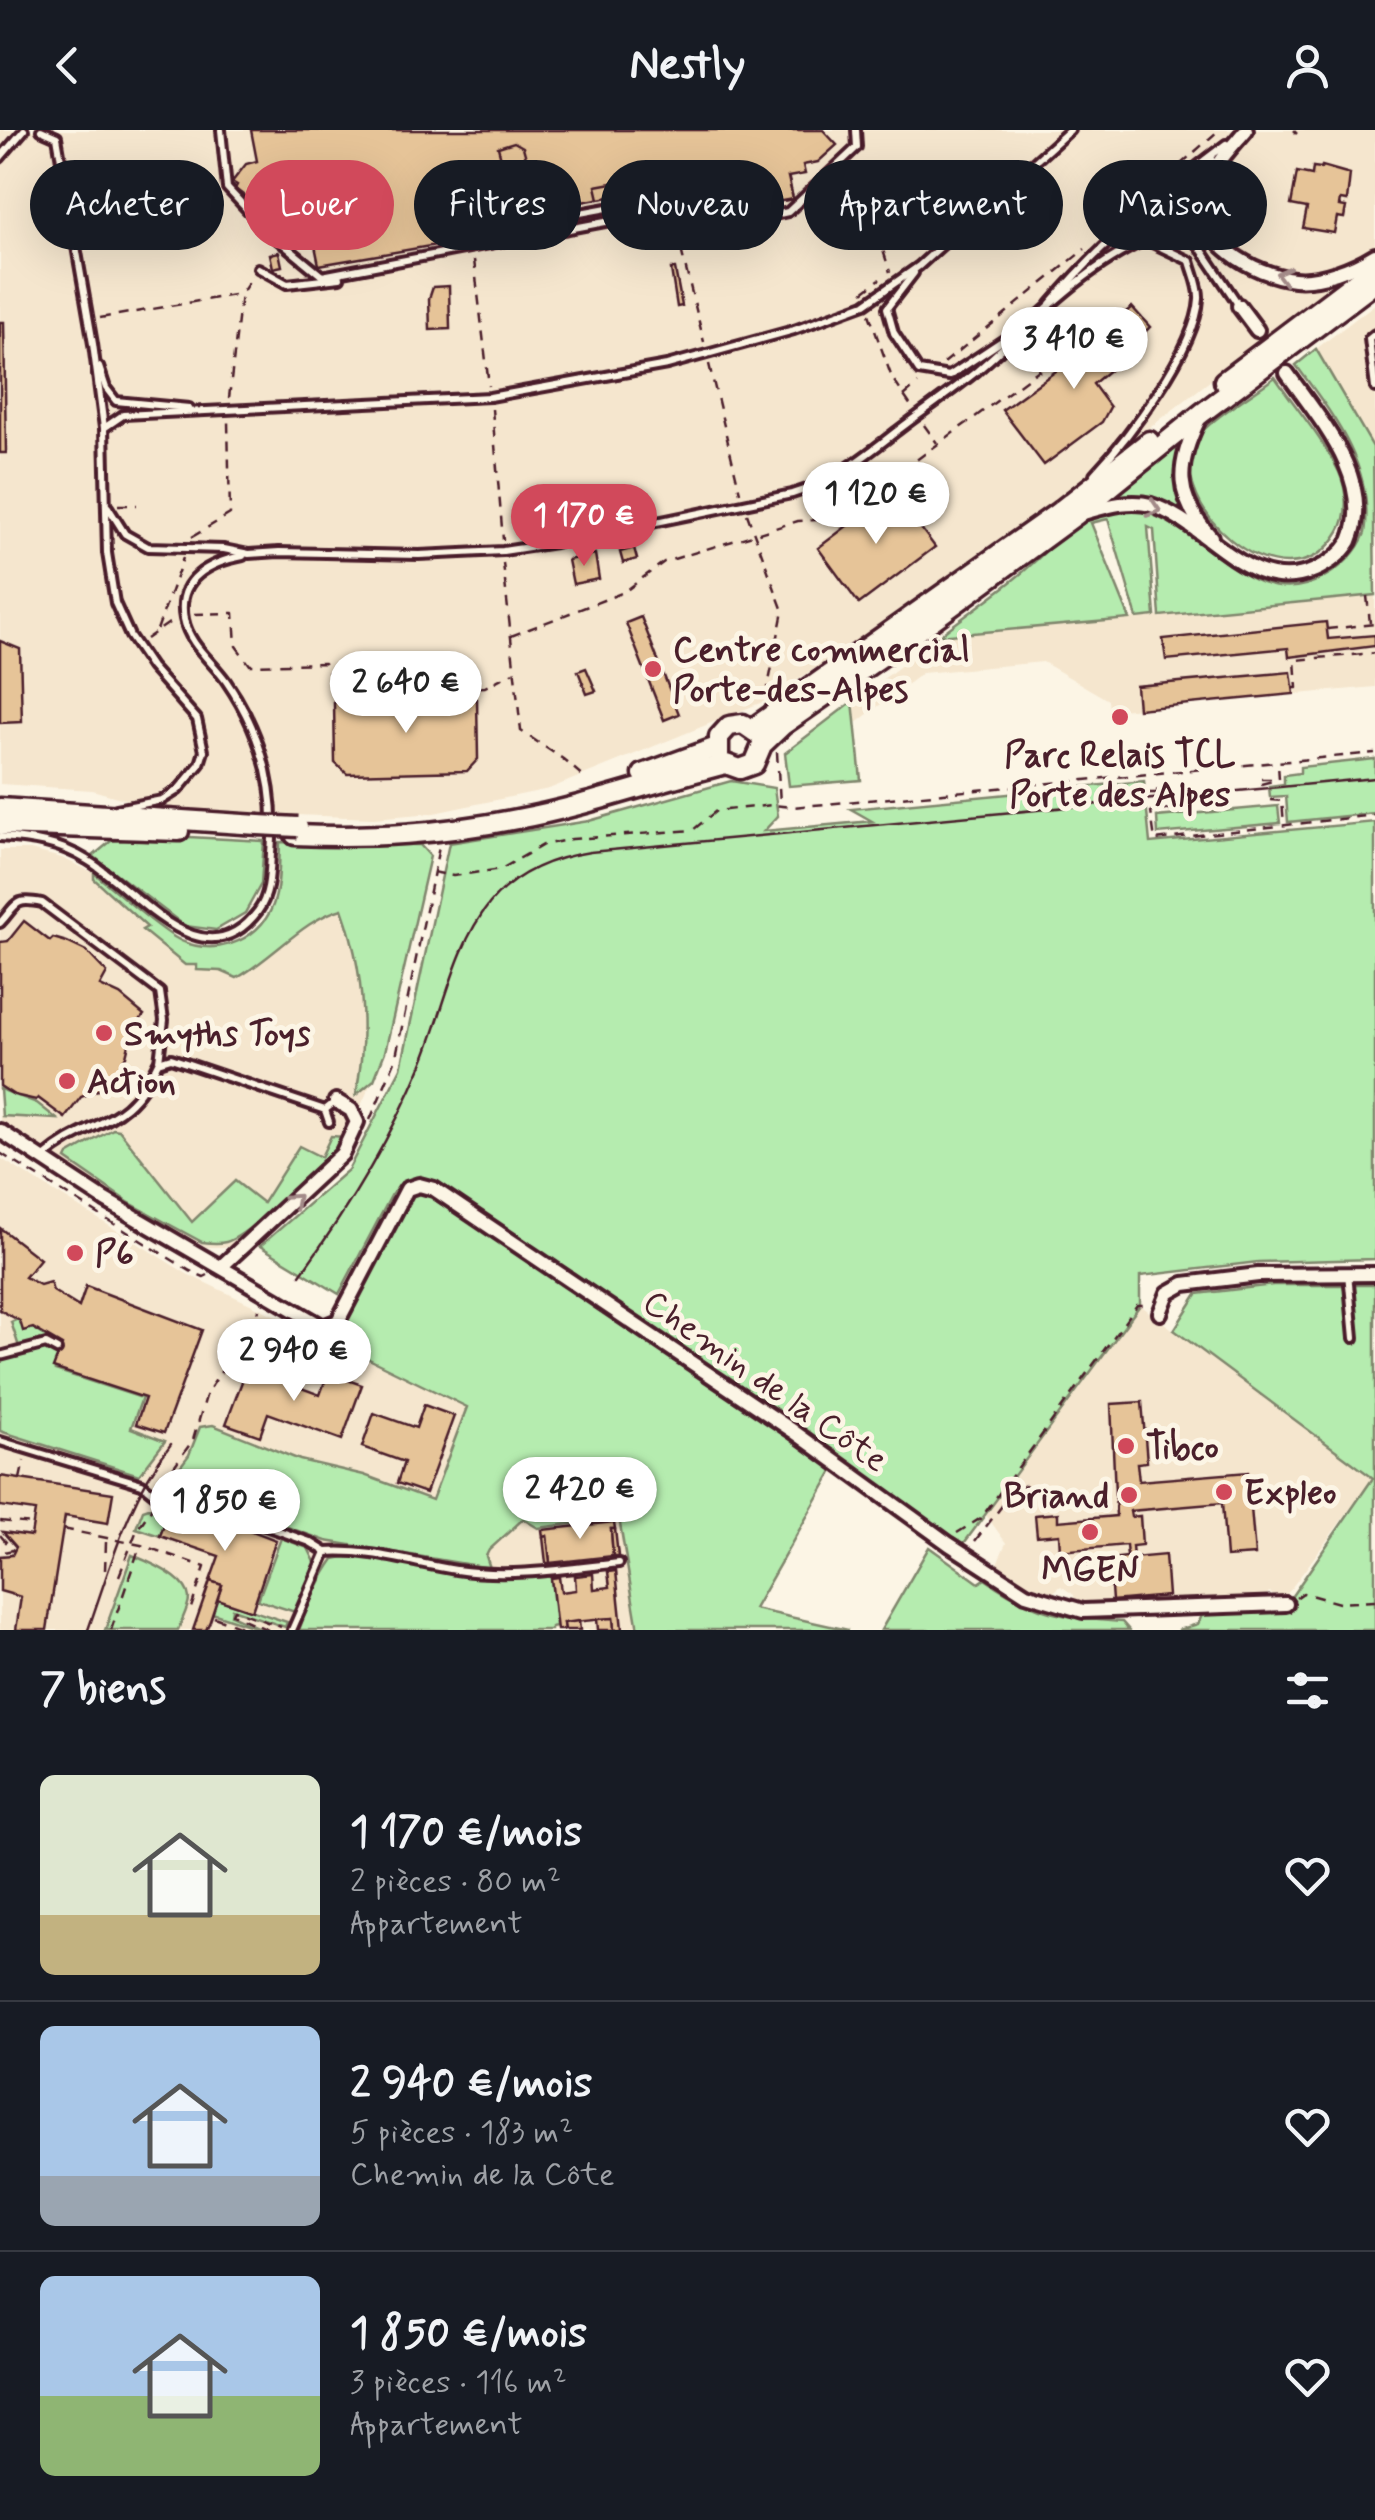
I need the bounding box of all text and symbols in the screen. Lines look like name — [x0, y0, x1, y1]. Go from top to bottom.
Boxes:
text: Nestly — [629, 36, 746, 95]
icon: back — [40, 38, 95, 93]
icon: person — [1280, 38, 1335, 93]
chip: Acheter — [30, 160, 224, 250]
chip: Louer — [244, 160, 394, 250]
chip: Filtres — [414, 160, 581, 250]
chip: Nouveau — [601, 160, 784, 250]
chip: Appartement — [804, 160, 1063, 250]
chip: Maison — [1083, 160, 1267, 250]
one-way arrow — [1274, 265, 1292, 286]
pin: 3 410 € — [982, 307, 1166, 392]
text: 3 410 € — [1023, 318, 1125, 360]
pin: 1 120 € — [784, 462, 968, 547]
text: 1 120 € — [824, 473, 928, 515]
pin: 1 170 € — [492, 484, 676, 569]
text: 1 170 € — [533, 495, 635, 537]
one-way arrow — [1145, 497, 1162, 518]
place label: Centre commercial Porte-des-Alpes — [673, 628, 970, 714]
pin: 2 640 € — [314, 651, 498, 736]
marker: Centre commercial Porte-des-Alpes — [642, 658, 664, 680]
text: 2 640 € — [352, 662, 460, 704]
marker: Parc Relais TCL Porte des Alpes — [1109, 706, 1131, 728]
place label: Parc Relais TCL Porte des Alpes — [1004, 733, 1236, 819]
place label: Smyths Toys — [124, 1012, 311, 1058]
marker: Smyths Toys — [93, 1022, 115, 1044]
place label: Action — [87, 1060, 176, 1106]
marker: Action — [56, 1070, 78, 1092]
one-way arrow — [282, 1193, 301, 1211]
place label: P6 — [95, 1232, 134, 1278]
marker: P6 — [64, 1242, 86, 1264]
street label: Chemin de la Côte — [633, 1280, 896, 1483]
pin: 2 940 € — [202, 1319, 386, 1404]
text: 2 940 € — [239, 1330, 349, 1372]
place label: Tibco — [1146, 1425, 1219, 1471]
marker: Tibco — [1115, 1435, 1137, 1457]
pin: 2 420 € — [488, 1457, 672, 1542]
text: 2 420 € — [525, 1468, 635, 1510]
pin: 1 850 € — [133, 1469, 317, 1554]
place label: Expleo — [1244, 1471, 1337, 1517]
place label: Briand — [1004, 1474, 1109, 1520]
text: 1 850 € — [172, 1480, 278, 1522]
marker: Expleo — [1213, 1481, 1235, 1503]
marker: Briand — [1118, 1484, 1140, 1506]
marker: MGEN — [1079, 1521, 1101, 1543]
place label: MGEN — [1042, 1548, 1139, 1594]
text: 7 biens — [40, 1663, 166, 1718]
icon: filters — [1280, 1663, 1335, 1718]
text: 1 170 €/mois — [350, 1806, 582, 1861]
icon: home — [120, 1815, 240, 1935]
icon: heart — [1280, 1848, 1335, 1903]
text: 2 pièces · 80 m² — [350, 1861, 561, 1903]
text: Appartement — [350, 1903, 523, 1945]
text: 2 940 €/mois — [350, 2057, 592, 2112]
icon: home — [120, 2066, 240, 2186]
icon: heart — [1280, 2099, 1335, 2154]
text: 5 pièces · 183 m² — [350, 2112, 573, 2154]
text: Chemin de la Côte — [350, 2154, 614, 2196]
text: 1 850 €/mois — [350, 2307, 587, 2362]
icon: home — [120, 2316, 240, 2436]
icon: heart — [1280, 2349, 1335, 2404]
text: 3 pièces · 116 m² — [350, 2362, 567, 2404]
text: Appartement — [350, 2404, 523, 2446]

